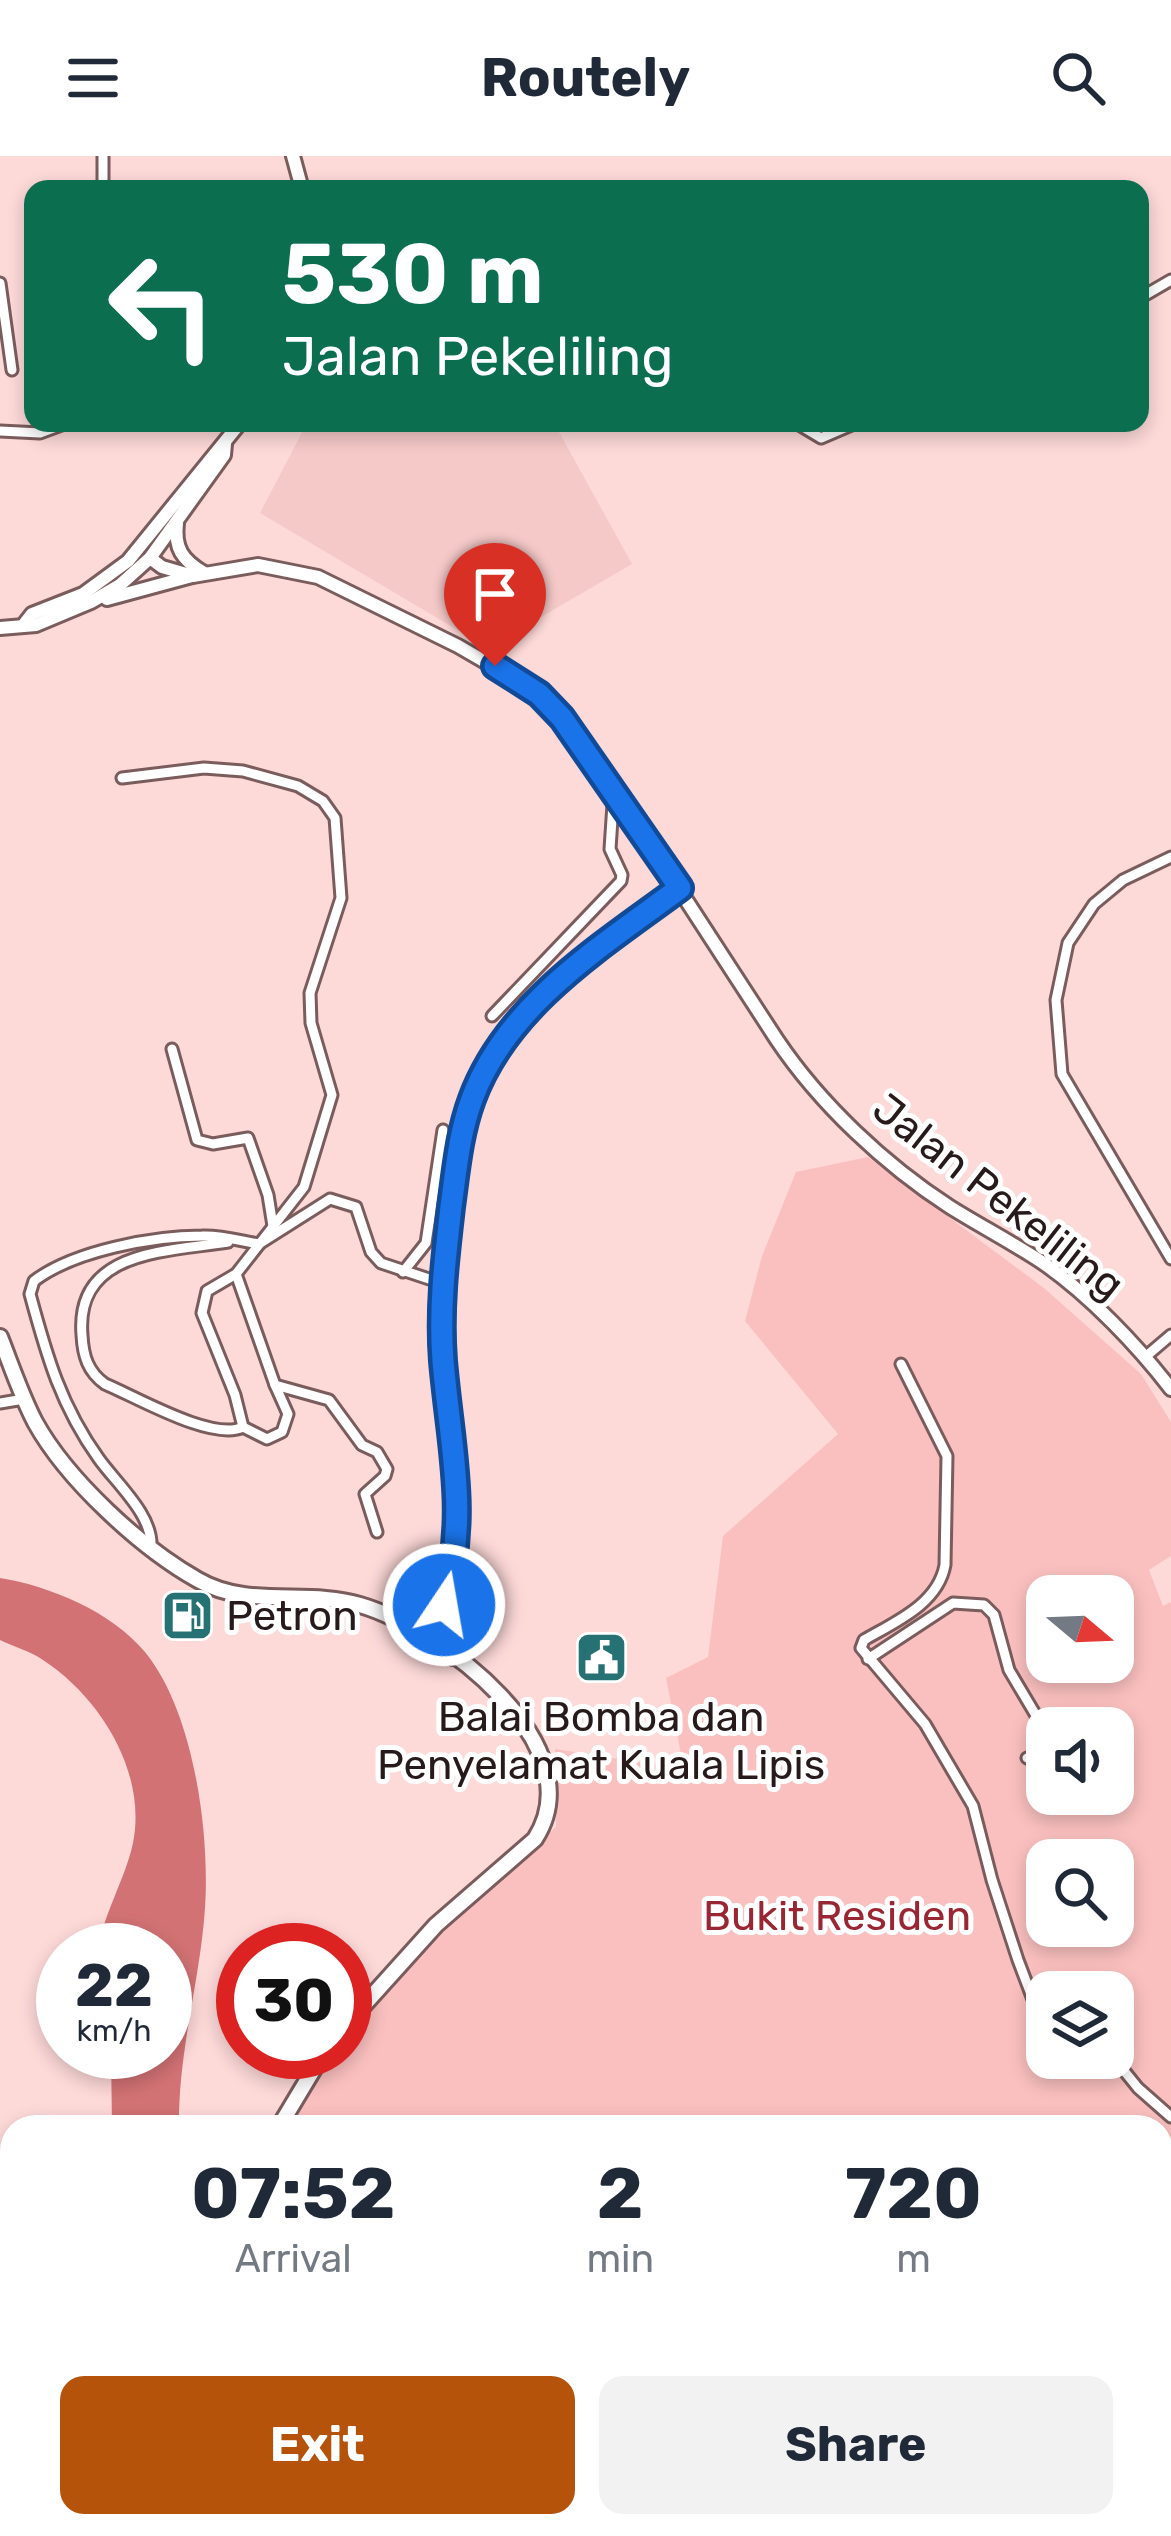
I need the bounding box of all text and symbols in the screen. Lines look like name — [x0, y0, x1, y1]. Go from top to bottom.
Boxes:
icon: menu — [60, 45, 126, 111]
icon: search — [1045, 45, 1111, 111]
text: Routely — [481, 46, 690, 110]
text: 530 m — [282, 224, 544, 324]
icon: left — [84, 228, 240, 384]
text: Jalan Pekeliling — [282, 325, 673, 389]
pin — [444, 543, 546, 666]
icon: arrive — [462, 561, 528, 627]
street label: Jalan Pekeliling — [863, 1083, 1134, 1310]
position arrow — [381, 1542, 507, 1668]
north arrow — [1026, 1575, 1134, 1683]
map controls — [1026, 1575, 1134, 2079]
fuel station icon: Petron — [159, 1587, 215, 1643]
place label: Petron — [226, 1591, 358, 1641]
public building icon: Balai Bomba dan Penyelamat Kuala Lipis — [573, 1629, 629, 1685]
place label: Balai Bomba dan Penyelamat Kuala Lipis — [377, 1692, 825, 1790]
button: sound — [1026, 1707, 1134, 1815]
button: search — [1026, 1839, 1134, 1947]
park label: Bukit Residen — [703, 1891, 971, 1941]
speed limit sign: 30 — [216, 1923, 372, 2079]
text: 22 — [75, 1950, 153, 2021]
button: layers — [1026, 1971, 1134, 2079]
text: km/h — [77, 2013, 151, 2049]
text: 07:52 — [191, 2151, 395, 2236]
text: 2 — [597, 2151, 644, 2236]
text: 720 — [845, 2151, 982, 2236]
text: Arrival — [235, 2236, 352, 2282]
text: min — [586, 2236, 654, 2282]
text: m — [896, 2236, 931, 2282]
button: Exit — [60, 2376, 575, 2514]
button: Share — [599, 2376, 1113, 2514]

